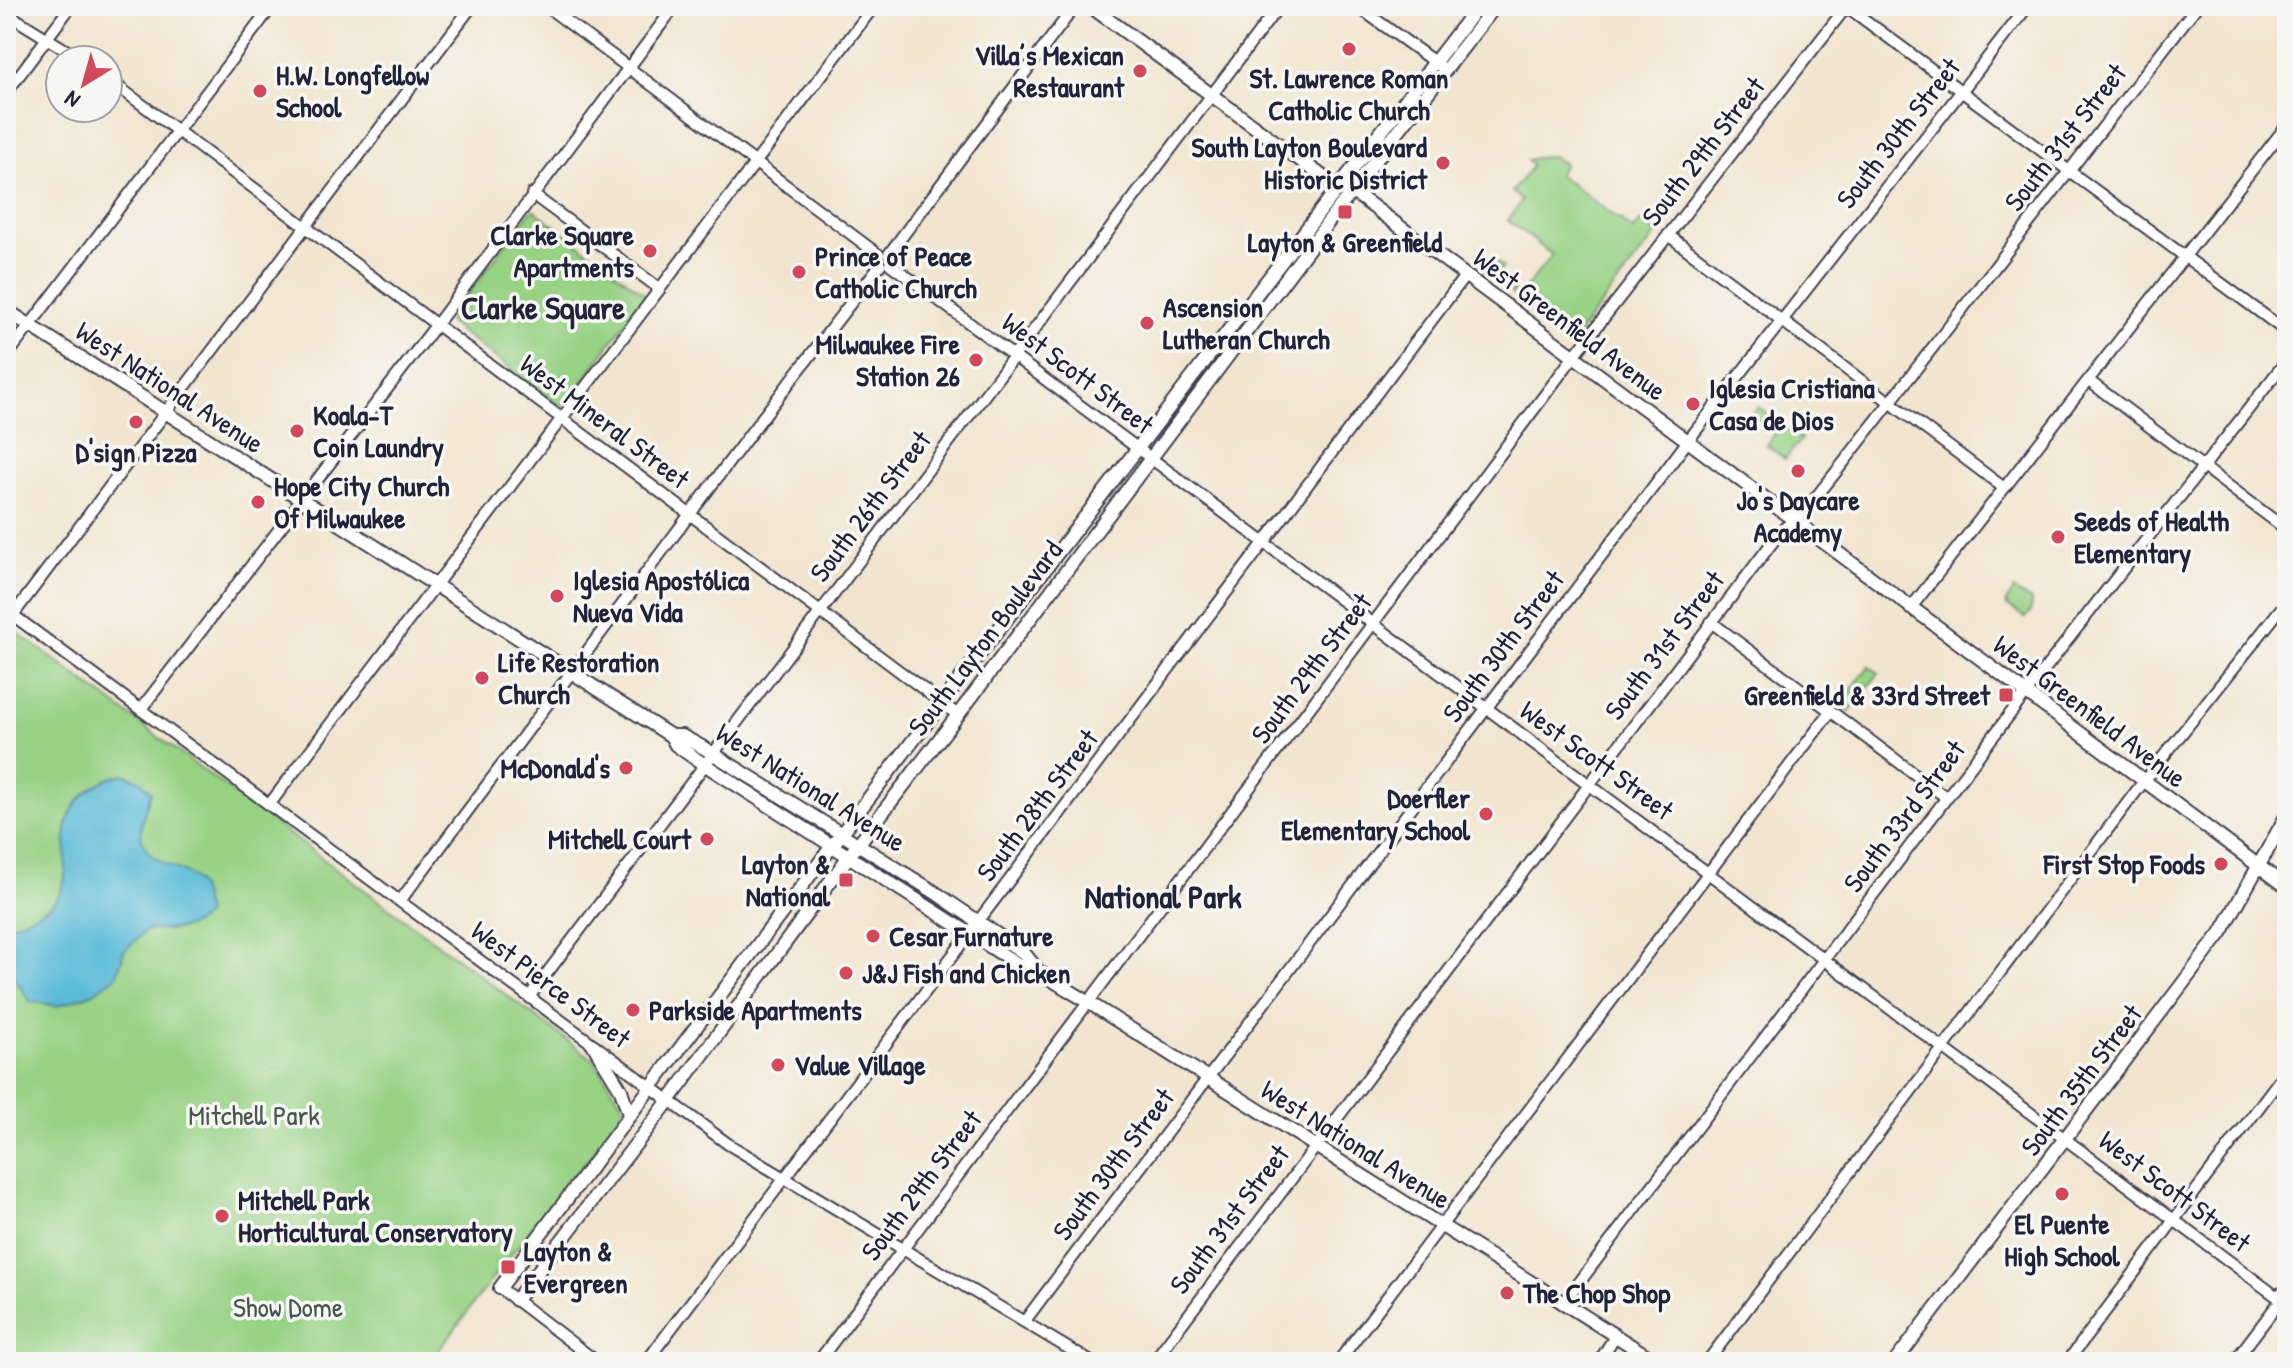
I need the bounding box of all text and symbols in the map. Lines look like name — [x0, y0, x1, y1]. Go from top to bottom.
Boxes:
place label: Villa’s Mexican Restaurant — [974, 36, 1125, 106]
marker: St. Lawrence Roman Catholic Church — [1340, 40, 1358, 58]
north arrow — [44, 44, 124, 124]
street label: South 30th Street — [1827, 50, 1969, 216]
street label: South 31st Street — [1995, 55, 2135, 219]
place label: H.W. Longfellow School — [276, 56, 429, 126]
place label: St. Lawrence Roman Catholic Church — [1250, 59, 1448, 129]
marker: Villa’s Mexican Restaurant — [1131, 62, 1149, 80]
street label: South 29th Street — [1633, 68, 1773, 233]
marker: H.W. Longfellow School — [251, 82, 269, 100]
text: N — [58, 84, 86, 115]
place label: South Layton Boulevard Historic District — [1191, 128, 1428, 198]
marker: South Layton Boulevard Historic District — [1434, 154, 1452, 172]
marker: Layton & Greenfield — [1336, 203, 1354, 221]
place label: Clarke Square Apartments — [490, 216, 635, 287]
place label: Layton & Greenfield — [1248, 223, 1442, 262]
place label: Prince of Peace Catholic Church — [815, 237, 977, 307]
street label: West Greenfield Avenue — [1466, 239, 1674, 409]
marker: Clarke Square Apartments — [641, 242, 659, 260]
marker: Prince of Peace Catholic Church — [790, 263, 808, 281]
district label: Clarke Square — [461, 286, 625, 330]
place label: Ascension Lutheran Church — [1163, 288, 1330, 358]
street label: West Scott Street — [994, 303, 1162, 443]
street label: West National Avenue — [69, 312, 271, 462]
marker: Ascension Lutheran Church — [1138, 314, 1156, 332]
place label: Milwaukee Fire Station 26 — [815, 325, 961, 395]
street label: West Mineral Street — [513, 345, 698, 497]
marker: Milwaukee Fire Station 26 — [967, 351, 985, 369]
place label: Iglesia Cristiana Casa de Dios — [1709, 369, 1875, 439]
marker: Iglesia Cristiana Casa de Dios — [1684, 395, 1702, 413]
place label: Koala-T Coin Laundry — [313, 396, 444, 467]
marker: D'sign Pizza — [127, 413, 145, 431]
marker: Koala-T Coin Laundry — [288, 422, 306, 440]
street label: South 26th Street — [801, 422, 940, 589]
place label: D'sign Pizza — [75, 433, 197, 472]
marker: Jo's Daycare Academy — [1789, 462, 1807, 480]
place label: Hope City Church Of Milwaukee — [274, 467, 449, 537]
place label: Jo's Daycare Academy — [1736, 481, 1861, 552]
marker: Hope City Church Of Milwaukee — [249, 493, 267, 511]
place label: Seeds of Health Elementary — [2074, 502, 2229, 573]
marker: Seeds of Health Elementary — [2049, 528, 2067, 546]
street label: South Layton Boulevard — [899, 532, 1071, 744]
place label: Iglesia Apostólica Nueva Vida — [573, 561, 749, 631]
street label: South 30th Street — [1433, 562, 1573, 730]
street label: South 31st Street — [1595, 562, 1733, 727]
street label: South 29th Street — [1242, 585, 1380, 751]
marker: Iglesia Apostólica Nueva Vida — [548, 587, 566, 605]
street label: West Greenfield Avenue — [1986, 626, 2194, 796]
place label: Life Restoration Church — [498, 643, 659, 713]
marker: Life Restoration Church — [473, 669, 491, 687]
place label: Greenfield & 33rd Street — [1744, 676, 1991, 714]
marker: Greenfield & 33rd Street — [1997, 686, 2015, 704]
street label: West Scott Street — [1513, 691, 1682, 829]
street label: West National Avenue — [709, 713, 913, 861]
street label: South 28th Street — [967, 721, 1107, 889]
street label: South 33rd Street — [1834, 732, 1974, 900]
place label: McDonald's — [501, 749, 610, 787]
marker: McDonald's — [617, 759, 635, 777]
place label: Doerfler Elementary School — [1281, 779, 1471, 850]
marker: Doerfler Elementary School — [1477, 805, 1495, 823]
place label: Mitchell Court — [548, 820, 692, 858]
marker: Mitchell Court — [698, 830, 716, 848]
place label: Layton & National — [742, 845, 831, 915]
place label: First Stop Foods — [2043, 845, 2205, 884]
marker: First Stop Foods — [2212, 855, 2230, 873]
marker: Layton & National — [837, 871, 855, 889]
district label: National Park — [1084, 875, 1242, 918]
street label: West Pierce Street — [463, 911, 639, 1057]
place label: Cesar Furnature — [889, 917, 1054, 955]
marker: Cesar Furnature — [864, 927, 882, 945]
place label: J&J Fish and Chicken — [862, 954, 1070, 992]
marker: J&J Fish and Chicken — [837, 964, 855, 982]
place label: Parkside Apartments — [649, 991, 862, 1030]
street label: South 35th Street — [2011, 996, 2151, 1164]
marker: Parkside Apartments — [624, 1001, 642, 1019]
place label: Value Village — [794, 1046, 926, 1085]
marker: Value Village — [769, 1056, 787, 1074]
street label: West National Avenue — [1254, 1070, 1458, 1218]
street label: South 30th Street — [1043, 1080, 1183, 1248]
park label: Mitchell Park — [188, 1096, 320, 1134]
street label: South 29th Street — [852, 1102, 990, 1268]
street label: West Scott Street — [2091, 1121, 2259, 1261]
street label: South 31st Street — [1160, 1136, 1298, 1301]
place label: Mitchell Park Horticultural Conservatory — [238, 1181, 513, 1252]
marker: El Puente High School — [2053, 1185, 2071, 1203]
place label: El Puente High School — [2004, 1205, 2120, 1276]
marker: Mitchell Park Horticultural Conservatory — [213, 1207, 231, 1225]
place label: Layton & Evergreen — [524, 1232, 628, 1303]
marker: Layton & Evergreen — [499, 1258, 517, 1276]
place label: The Chop Shop — [1522, 1274, 1671, 1313]
marker: The Chop Shop — [1498, 1284, 1516, 1302]
park label: Show Dome — [233, 1288, 343, 1326]

